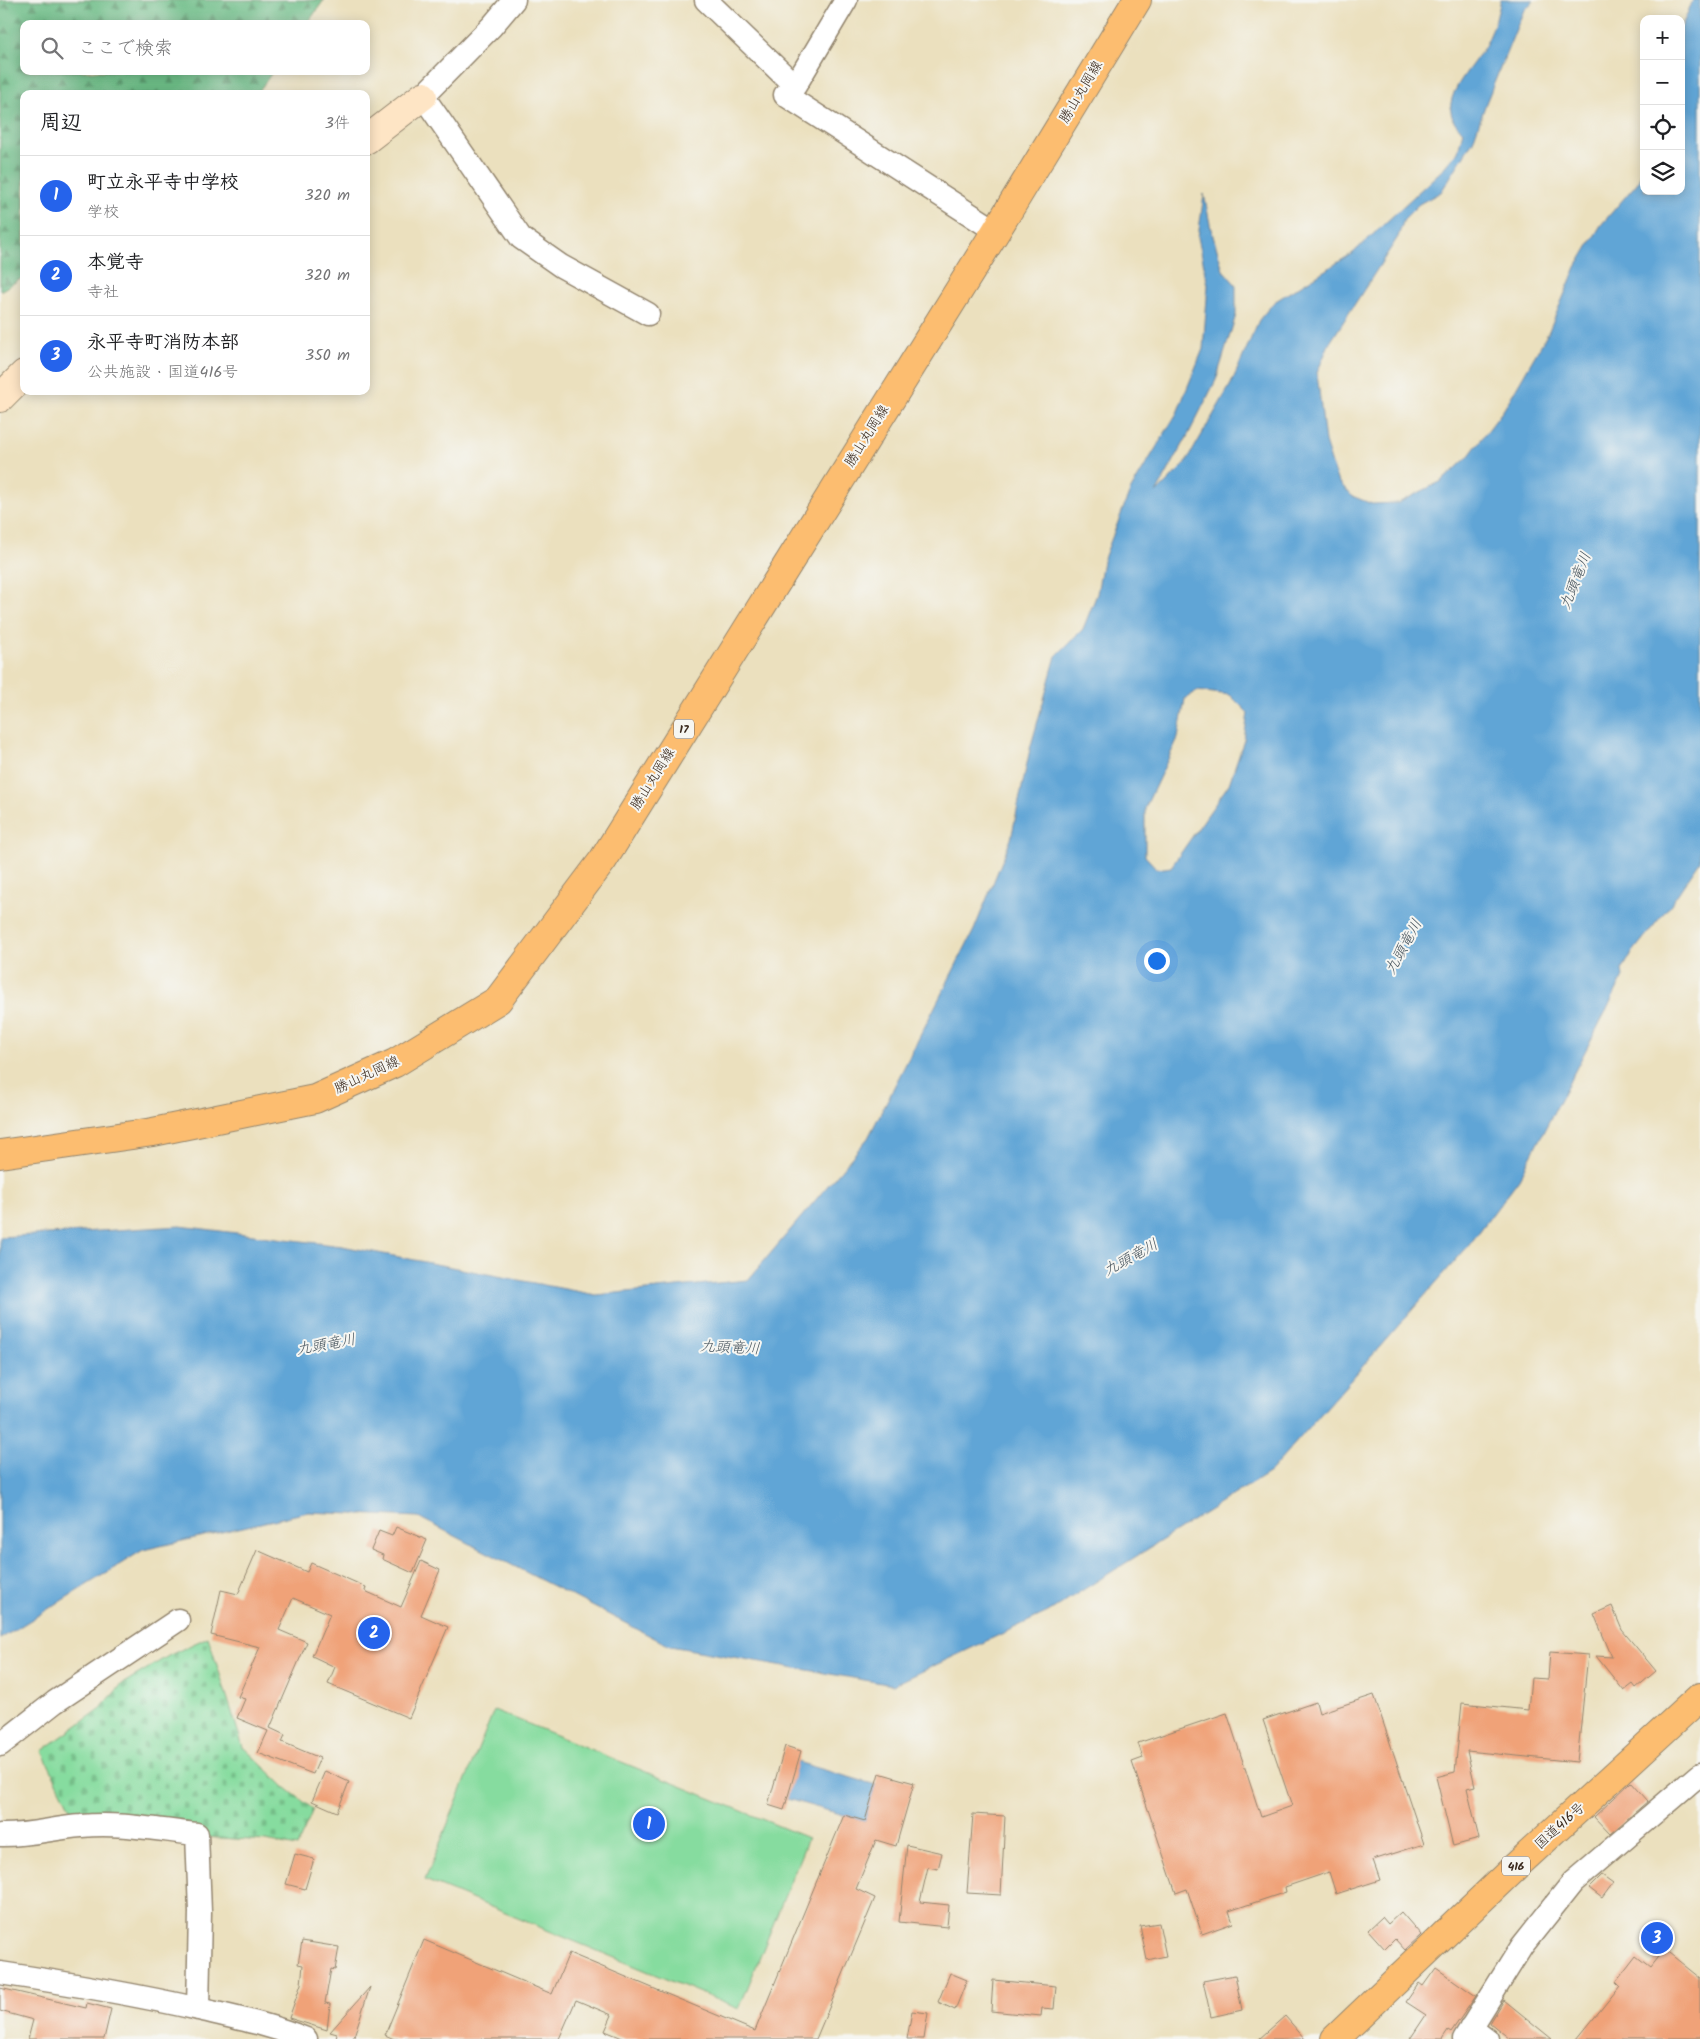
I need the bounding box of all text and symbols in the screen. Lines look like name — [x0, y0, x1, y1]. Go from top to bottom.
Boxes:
map controls — [1640, 15, 1685, 195]
button: + — [1640, 15, 1685, 60]
search box — [20, 20, 370, 75]
icon: search — [38, 34, 66, 62]
text: ここで検索 — [78, 34, 173, 64]
street label: 勝山丸岡線 — [1054, 56, 1108, 128]
button: − — [1640, 60, 1685, 105]
button: locate — [1640, 105, 1685, 150]
text: 周辺 — [40, 107, 82, 140]
text: 3件 — [325, 111, 350, 136]
button: layers — [1640, 150, 1685, 195]
text: 町立永平寺中学校 — [87, 168, 239, 198]
text: 1 — [54, 183, 58, 208]
text: 320 m — [304, 183, 350, 208]
text: 学校 — [87, 200, 119, 225]
text: 本覚寺 — [87, 248, 144, 278]
text: 2 — [51, 263, 61, 288]
text: 320 m — [304, 263, 350, 288]
text: 寺社 — [87, 280, 119, 305]
text: 永平寺町消防本部 — [87, 328, 239, 358]
text: 3 — [52, 343, 60, 368]
text: 350 m — [305, 343, 350, 368]
text: 公共施設 · 国道416号 — [87, 360, 238, 385]
street label: 勝山丸岡線 — [839, 400, 895, 472]
water label: 九頭竜川 — [1554, 549, 1598, 613]
road number: 17 — [674, 720, 694, 739]
street label: 勝山丸岡線 — [625, 743, 681, 815]
water label: 九頭竜川 — [1379, 915, 1429, 979]
your location — [1144, 948, 1170, 974]
street label: 勝山丸岡線 — [331, 1050, 403, 1100]
water label: 九頭竜川 — [1099, 1233, 1163, 1283]
water label: 九頭竜川 — [294, 1328, 358, 1362]
water label: 九頭竜川 — [699, 1334, 761, 1362]
pin: 2 — [358, 1614, 390, 1652]
street label: 国道416号 — [1530, 1797, 1590, 1855]
pin: 1 — [633, 1805, 665, 1843]
road number: 416 — [1502, 1856, 1530, 1875]
pin: 3 — [1641, 1919, 1673, 1957]

